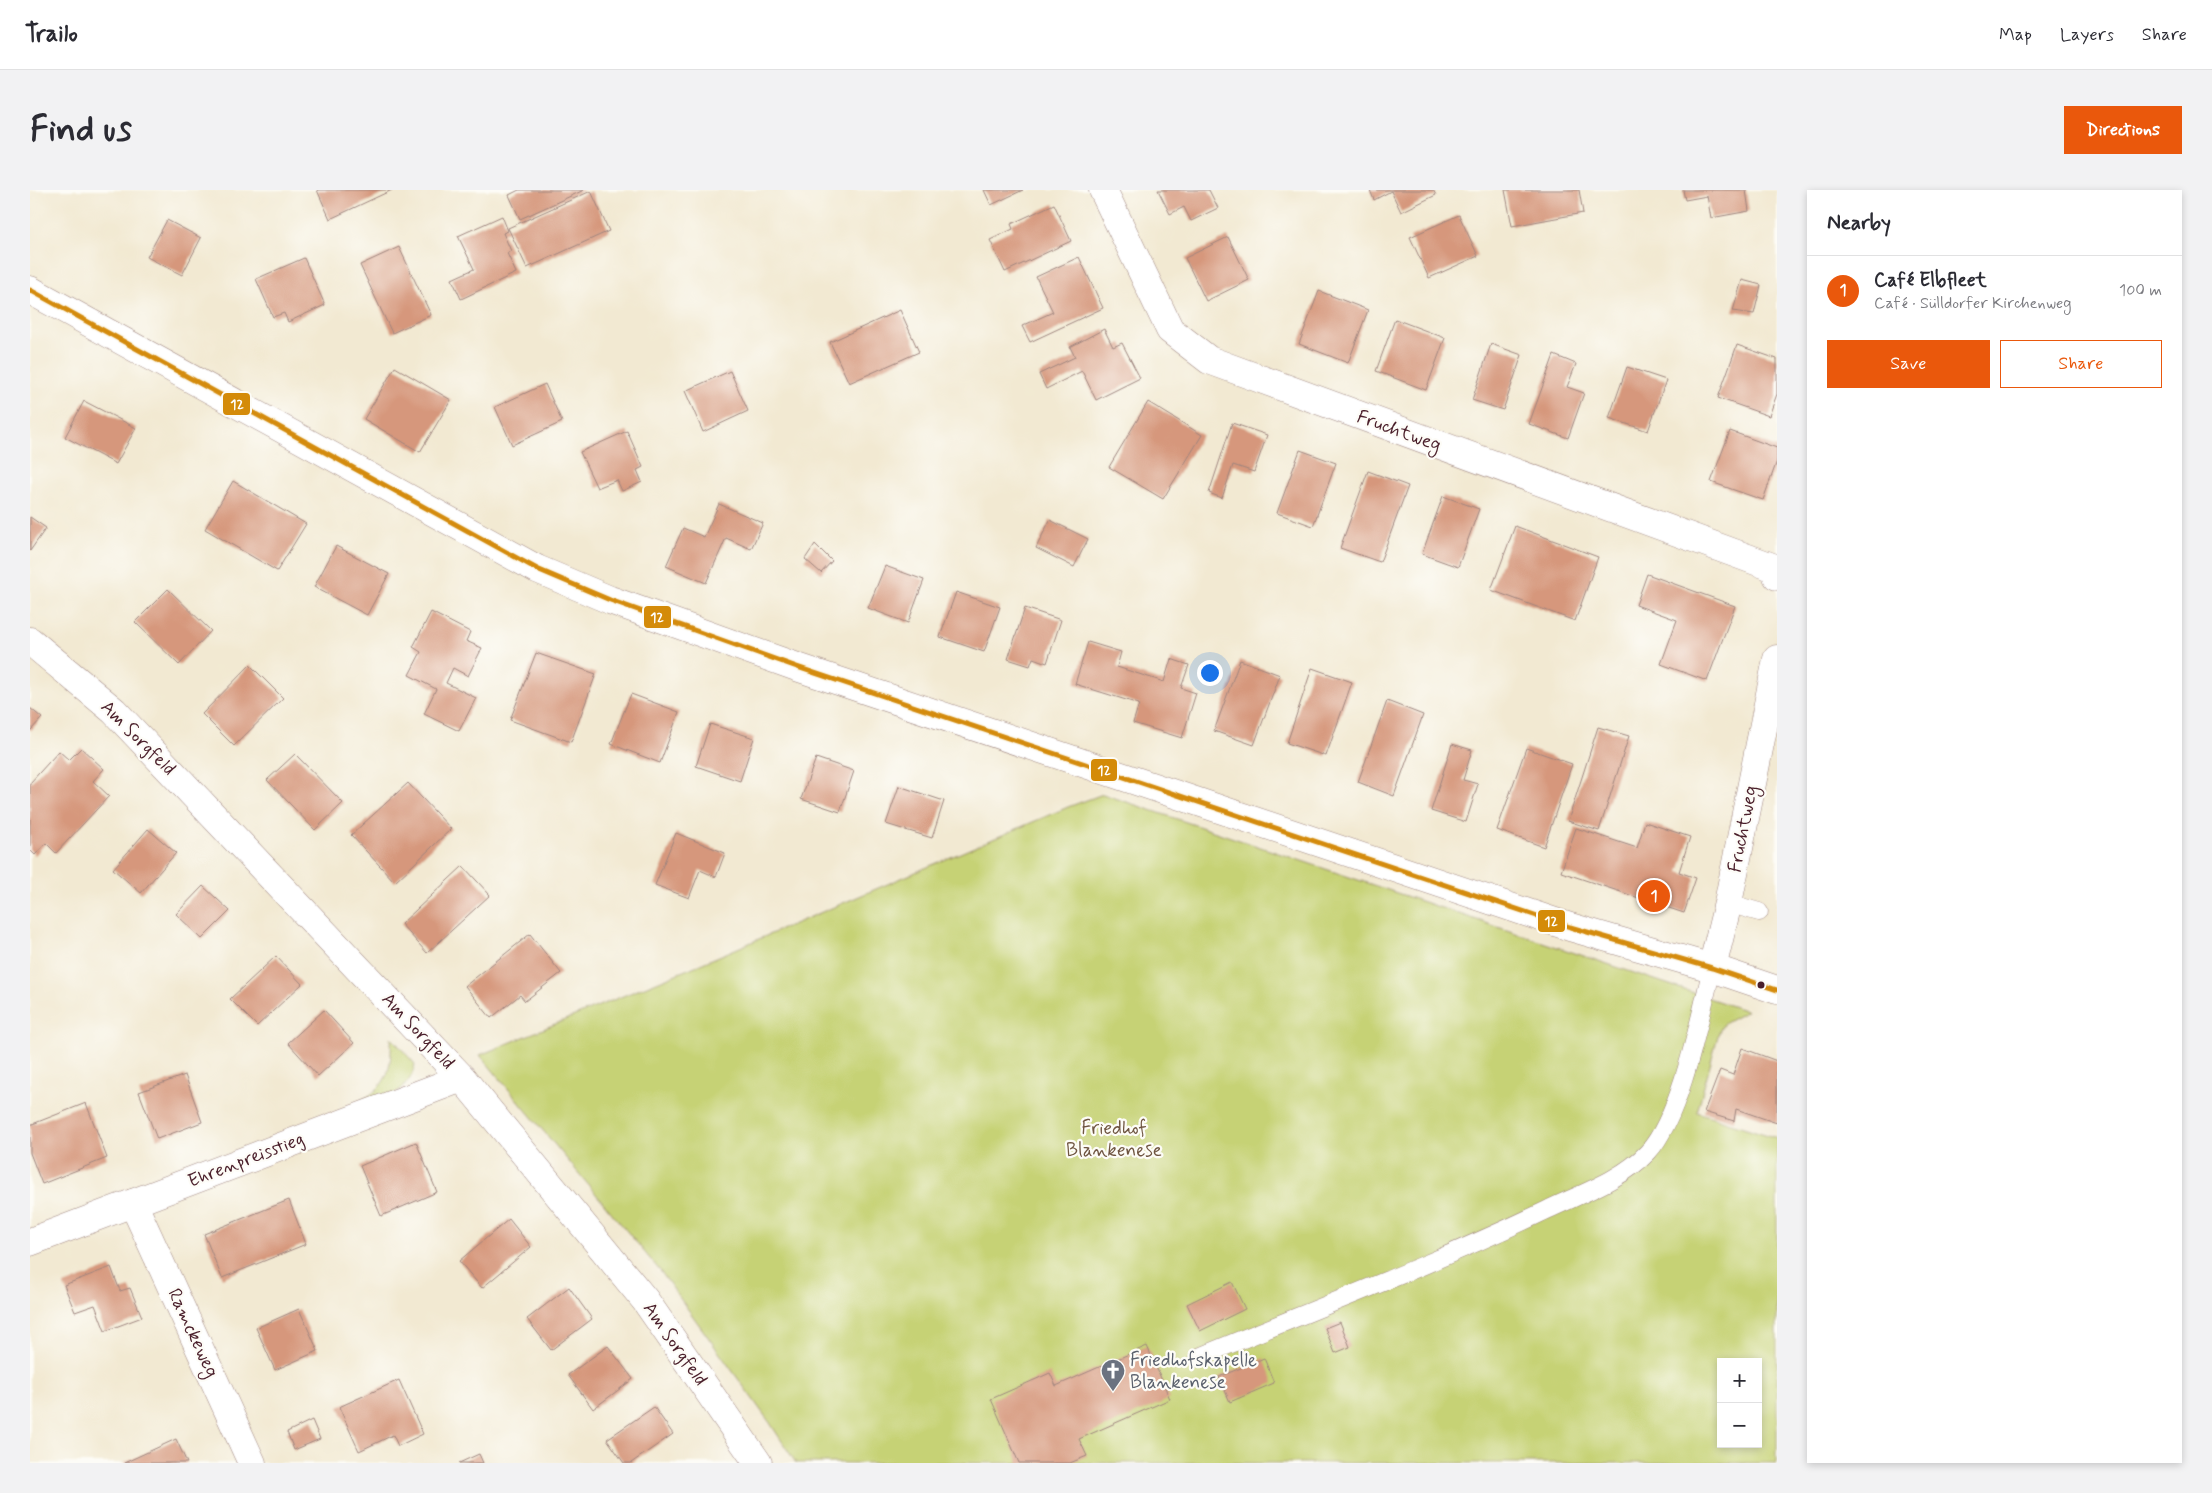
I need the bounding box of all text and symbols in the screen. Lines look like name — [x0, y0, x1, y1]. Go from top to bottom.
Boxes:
text: Trailo — [25, 19, 78, 50]
text: Map — [1999, 23, 2032, 47]
text: Layers — [2060, 23, 2114, 47]
text: Share — [2142, 23, 2187, 47]
button: Directions — [2064, 106, 2182, 154]
text: Find us — [30, 107, 132, 153]
text: Nearby — [1827, 209, 1891, 237]
text: Café Elbfleet — [1874, 268, 1987, 293]
text: 1 — [1839, 280, 1847, 301]
text: 100 m — [2119, 280, 2162, 301]
text: Café · Sülldorfer Kirchenweg — [1874, 293, 2071, 314]
button: Save — [1827, 340, 1990, 388]
button: Share — [2000, 340, 2162, 388]
line badge: 12 — [222, 392, 251, 416]
text: 12 — [230, 396, 244, 414]
street label: Fruchtweg — [1353, 404, 1445, 460]
line badge: 12 — [643, 605, 672, 629]
text: 12 — [650, 609, 664, 627]
your location — [1197, 660, 1223, 686]
street label: Am Sorgfeld — [94, 695, 181, 782]
line badge: 12 — [1090, 758, 1118, 782]
text: 12 — [1097, 762, 1111, 780]
street label: Fruchtweg — [1722, 783, 1766, 875]
pin: 1 — [1638, 877, 1670, 915]
line badge: 12 — [1537, 909, 1566, 933]
text: 12 — [1544, 913, 1558, 931]
unlabelled marker — [1756, 980, 1766, 990]
street label: Am Sorgfeld — [375, 987, 460, 1076]
park label: Friedhof Blankenese — [1066, 1116, 1162, 1163]
street label: Ehrenpreisstieg — [184, 1126, 308, 1195]
street label: Ramckeweg — [160, 1284, 225, 1383]
street label: Am Sorgfeld — [636, 1297, 713, 1391]
place label: Friedhofskapelle Blankenese — [1130, 1348, 1257, 1395]
church icon: Friedhofskapelle Blankenese — [1100, 1358, 1126, 1392]
map controls — [1717, 1358, 1762, 1448]
button: + — [1717, 1358, 1762, 1403]
button: − — [1717, 1403, 1762, 1448]

